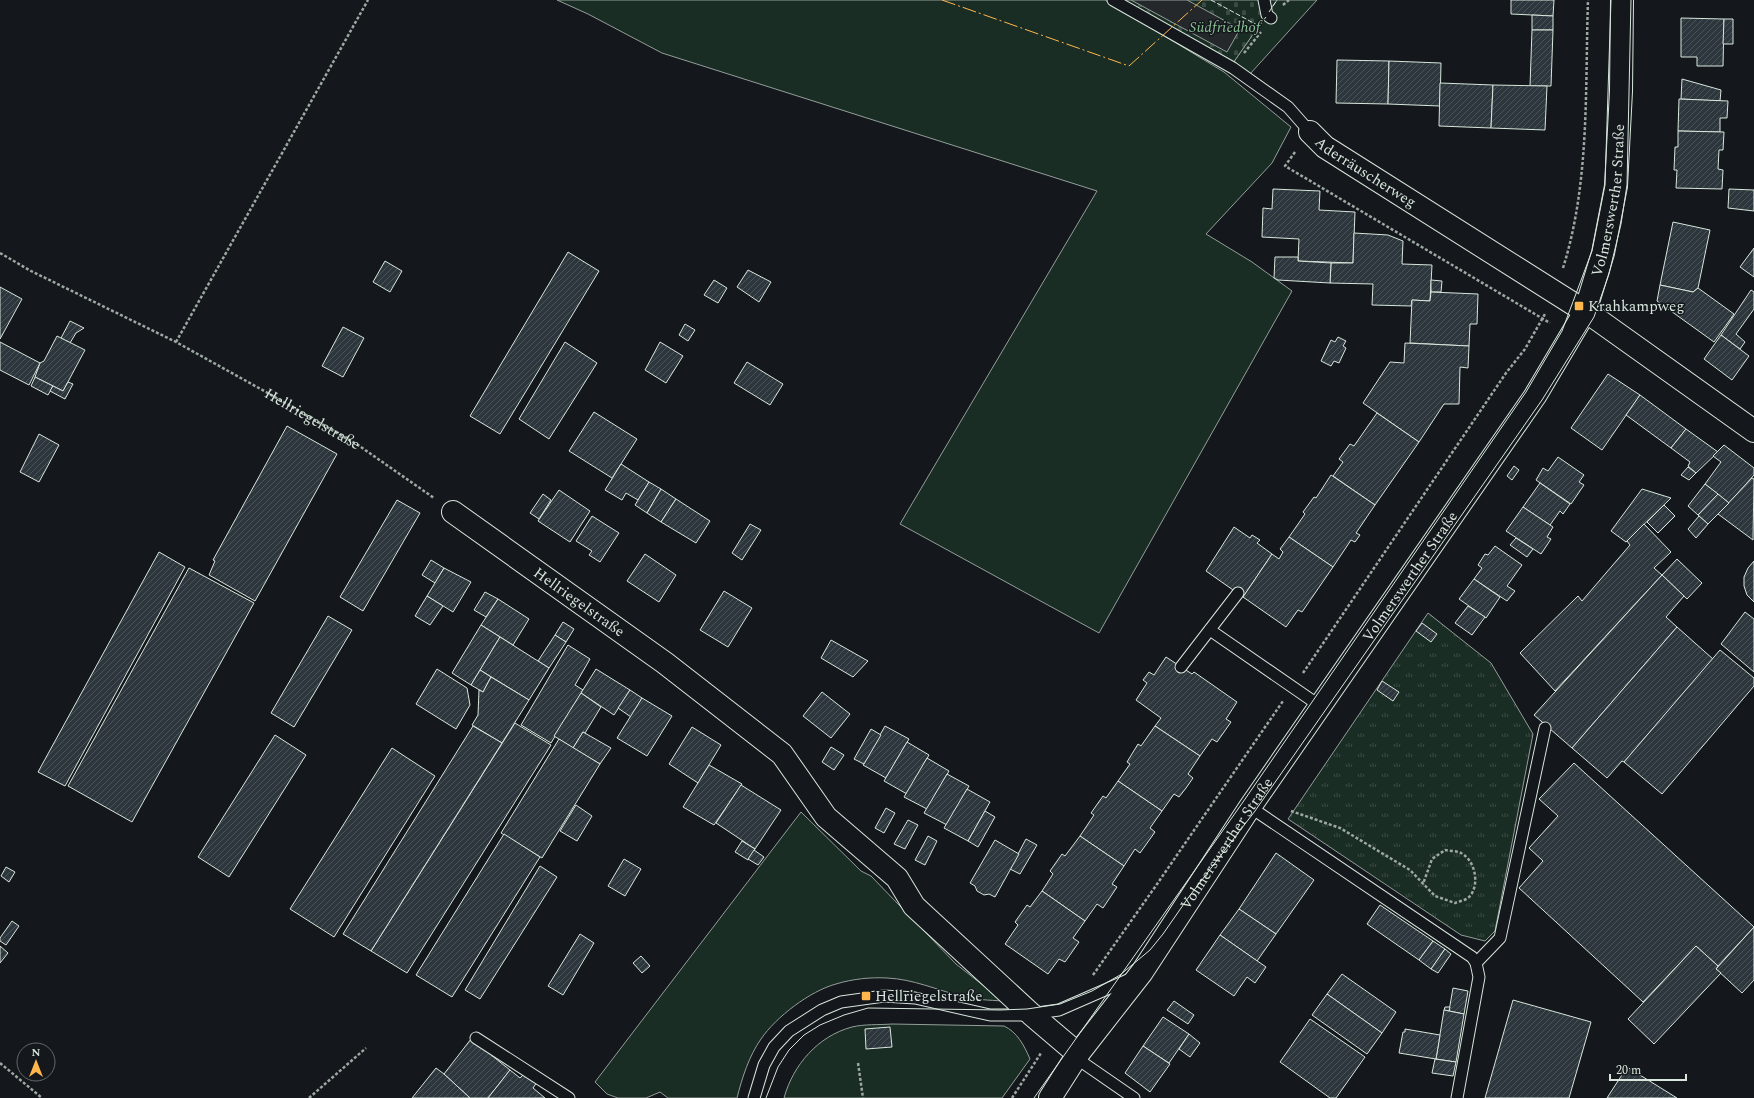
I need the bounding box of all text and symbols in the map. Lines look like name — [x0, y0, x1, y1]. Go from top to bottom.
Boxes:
park label: Südfriedhof — [1189, 16, 1263, 39]
street label: Volmerswerther Straße — [1585, 123, 1631, 280]
street label: Aderräuscherweg — [1309, 132, 1421, 214]
place label: Krahkampweg — [1588, 295, 1685, 318]
marker: Krahkampweg — [1573, 300, 1585, 312]
street label: Hellriegelstraße — [260, 382, 365, 456]
street label: Volmerswerther Straße — [1357, 507, 1464, 647]
street label: Hellriegelstraße — [529, 562, 629, 643]
street label: Volmerswerther Straße — [1175, 773, 1279, 914]
place label: Hellriegelstraße — [875, 985, 982, 1008]
marker: Hellriegelstraße — [860, 990, 872, 1002]
north arrow — [16, 1042, 56, 1082]
text: N — [32, 1044, 41, 1061]
scale bar — [1610, 1056, 1686, 1082]
text: 20 m — [1616, 1061, 1641, 1080]

